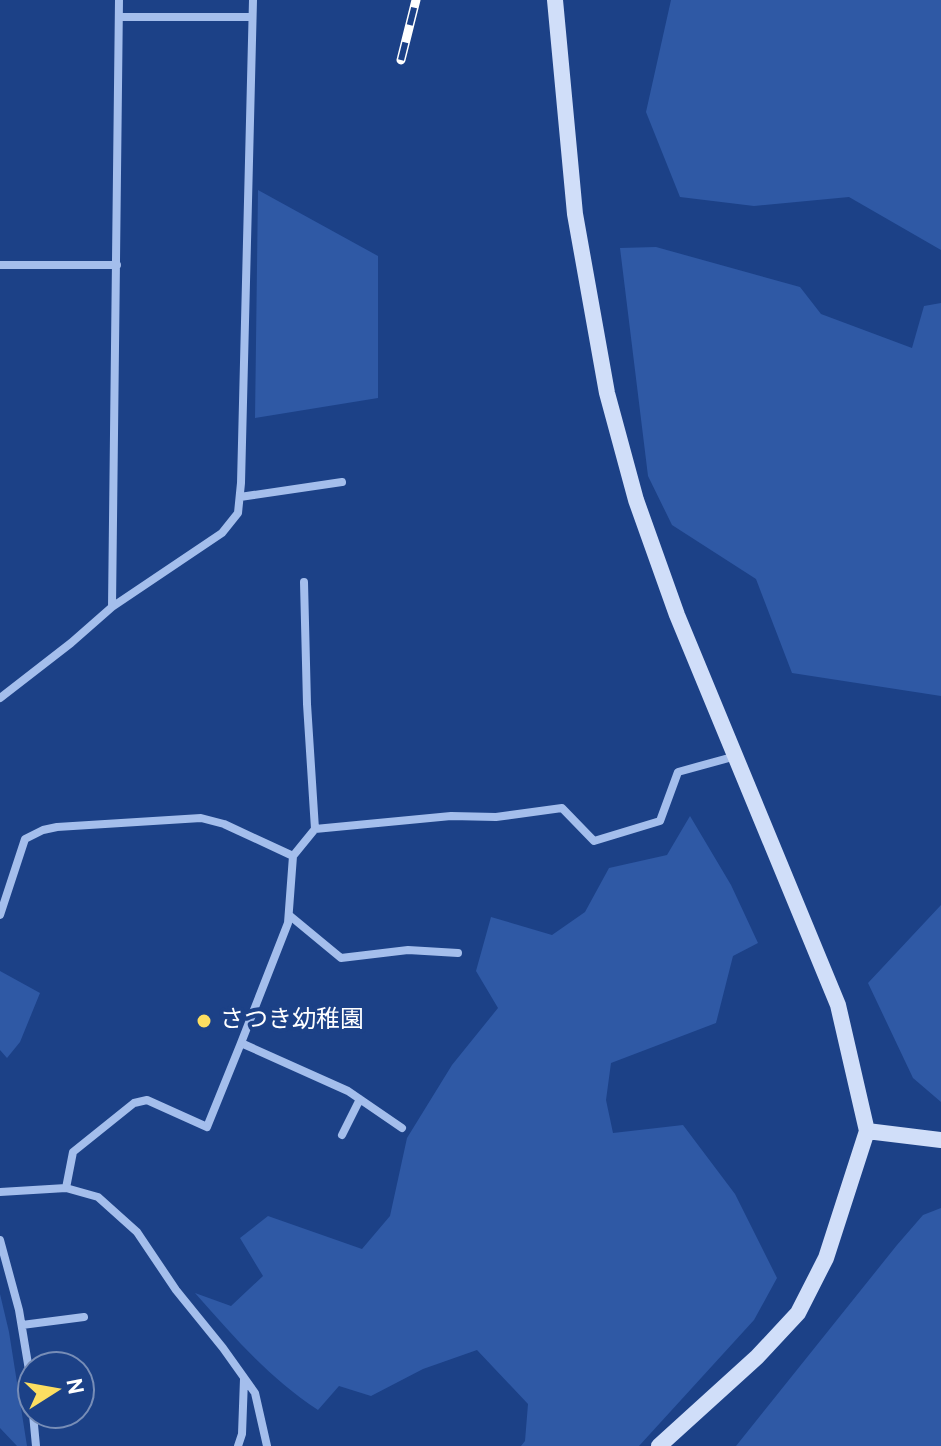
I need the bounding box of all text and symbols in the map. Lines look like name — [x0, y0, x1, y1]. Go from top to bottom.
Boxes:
place label: さつき幼稚園 — [220, 1006, 364, 1036]
marker: さつき幼稚園 — [195, 1012, 213, 1030]
north arrow — [16, 1350, 96, 1430]
text: N — [58, 1376, 88, 1397]

